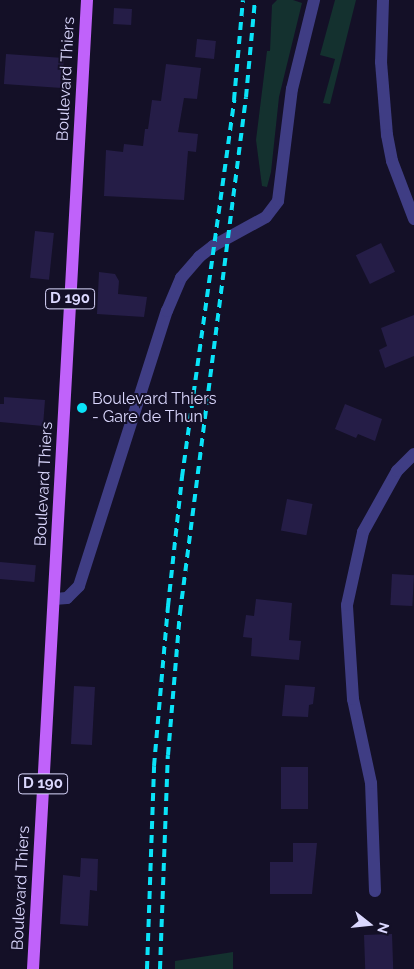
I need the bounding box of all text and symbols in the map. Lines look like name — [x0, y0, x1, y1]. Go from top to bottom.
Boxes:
street label: Boulevard Thiers — [53, 16, 79, 142]
road number: D 190 — [45, 286, 95, 312]
place label: Boulevard Thiers - Gare de Thun — [92, 389, 217, 427]
marker: Boulevard Thiers - Gare de Thun — [76, 402, 88, 414]
street label: Boulevard Thiers — [31, 421, 57, 547]
road number: D 190 — [18, 772, 68, 796]
street label: Boulevard Thiers — [8, 825, 34, 951]
north arrow — [344, 899, 394, 949]
text: N — [374, 921, 393, 935]

